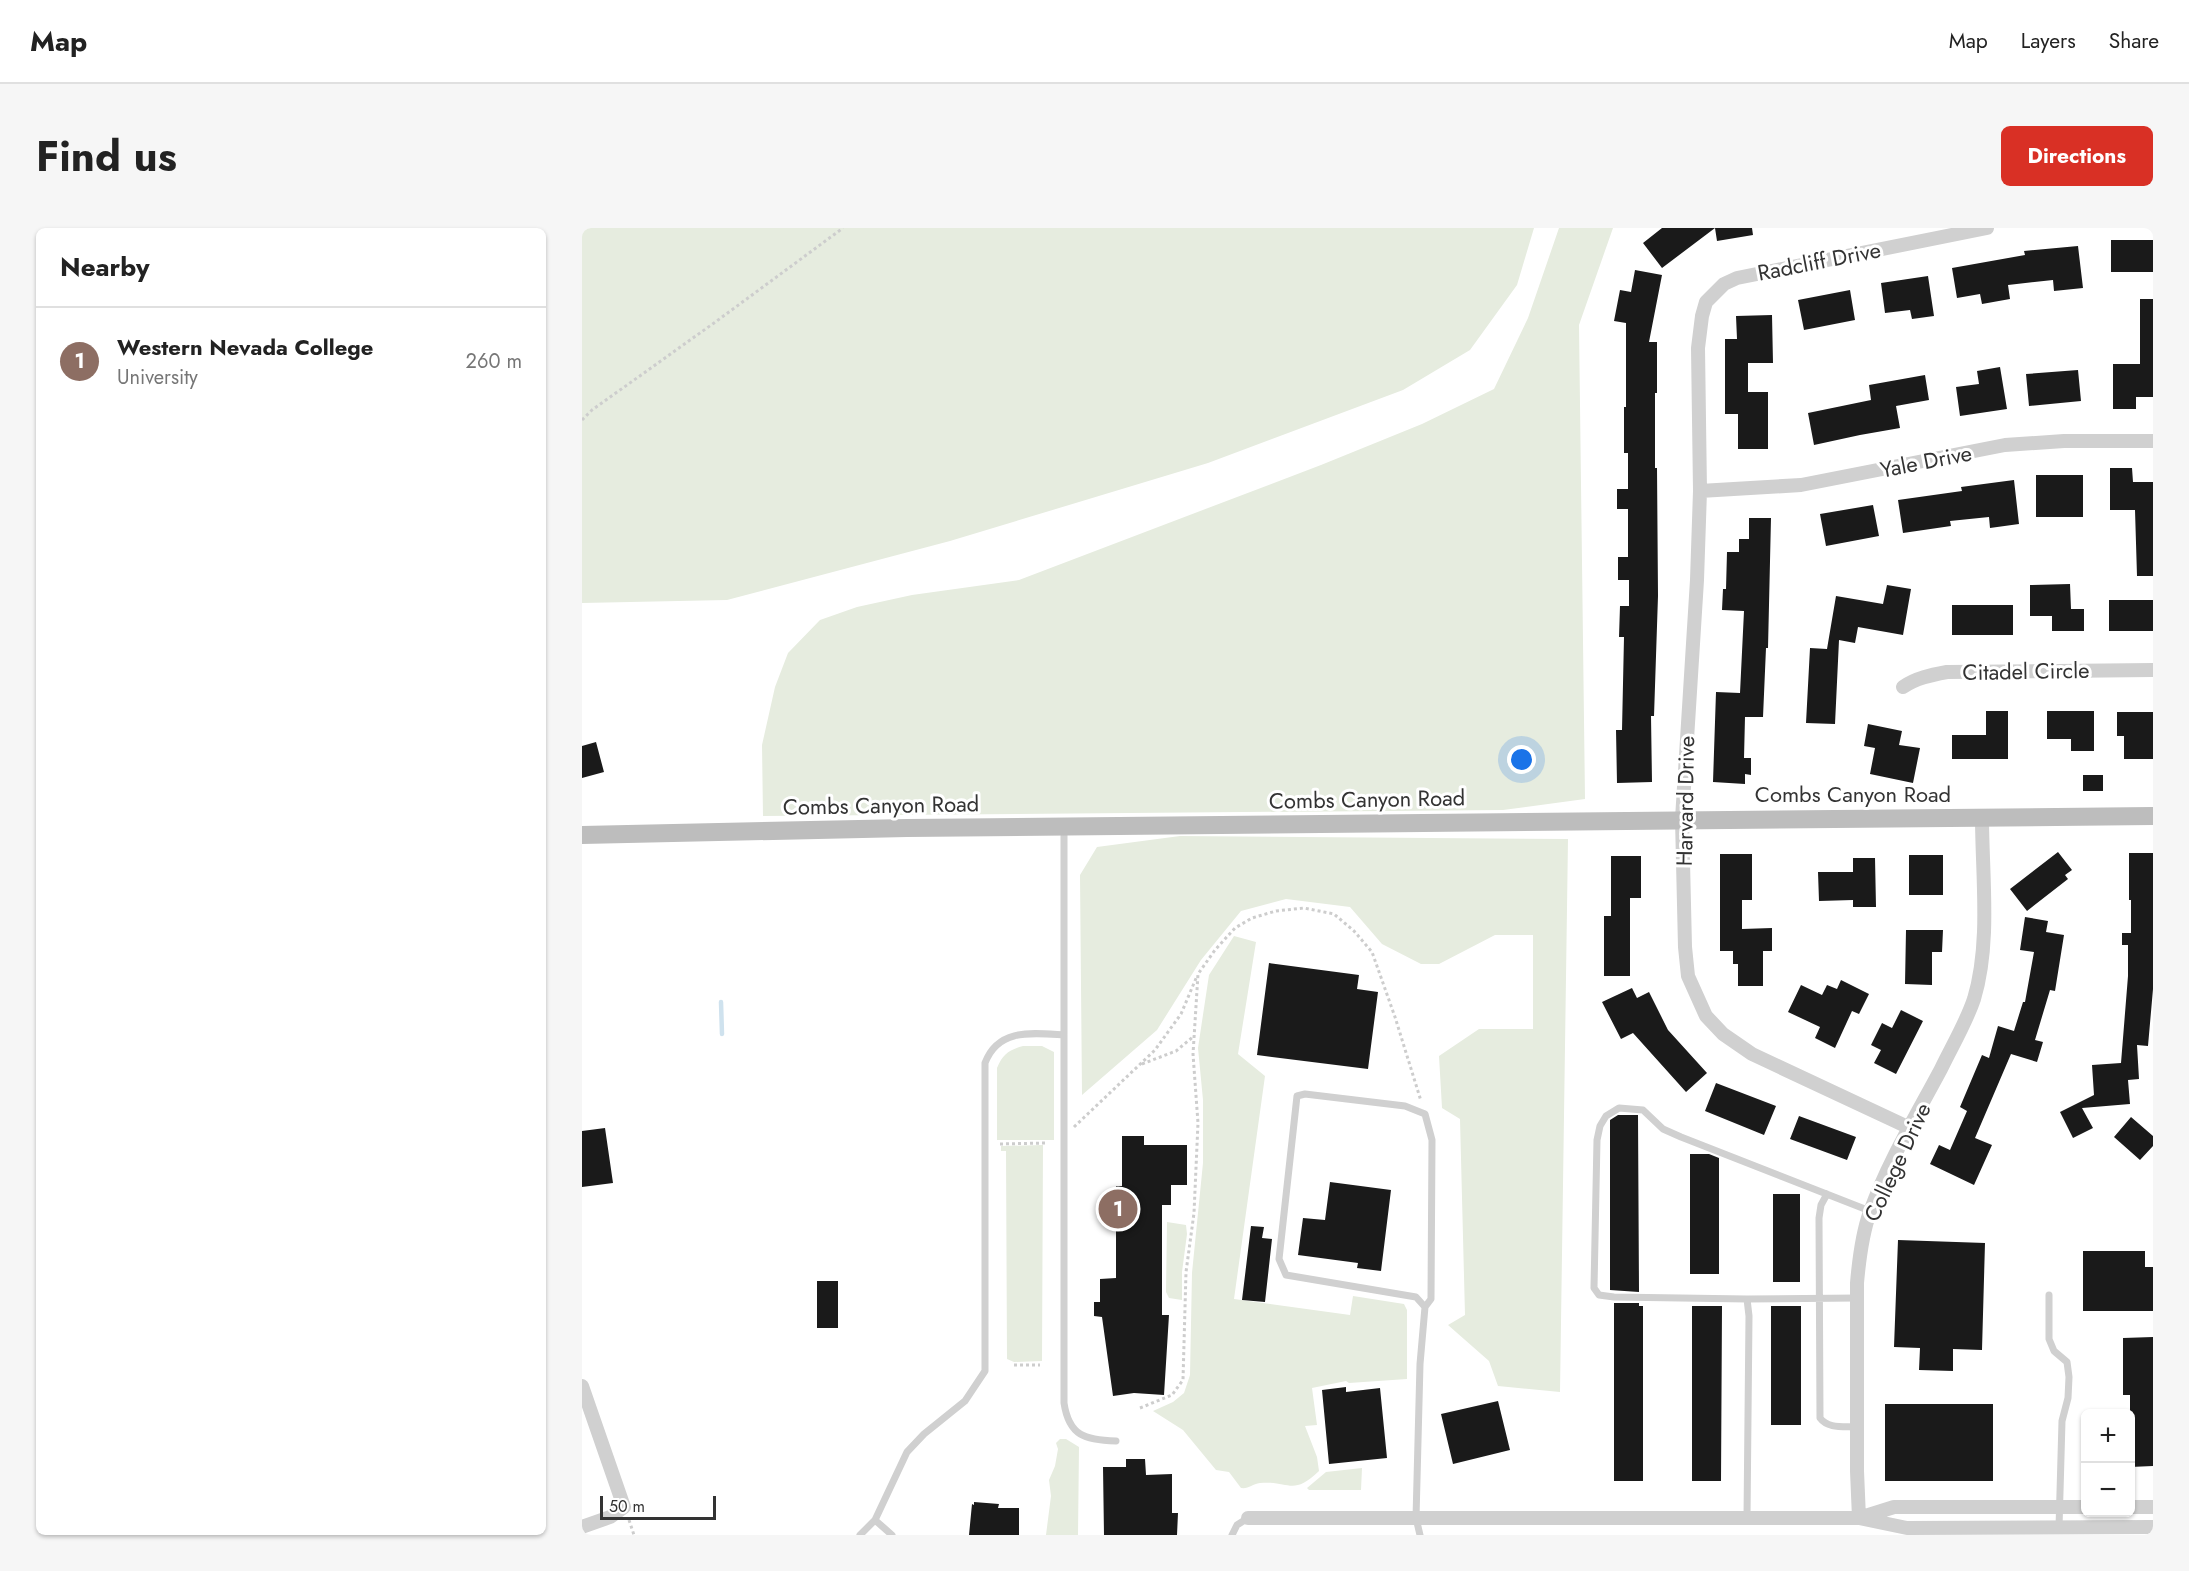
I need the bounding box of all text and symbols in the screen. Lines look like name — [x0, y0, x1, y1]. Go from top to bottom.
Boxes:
text: Map — [30, 21, 87, 62]
text: Map — [1949, 26, 1988, 56]
text: Layers — [2021, 26, 2076, 56]
text: Share — [2109, 26, 2159, 56]
text: Find us — [36, 126, 177, 187]
button: Directions — [2001, 126, 2153, 186]
street label: Radcliff Drive — [1755, 233, 1883, 289]
text: Nearby — [60, 248, 149, 286]
text: Western Nevada College — [117, 331, 373, 363]
text: 1 — [74, 347, 85, 376]
text: 260 m — [466, 347, 522, 376]
text: University — [117, 363, 198, 392]
street label: Yale Drive — [1877, 436, 1975, 486]
street label: Citadel Circle — [1962, 654, 2090, 688]
street label: Harvard Drive — [1668, 736, 1702, 866]
your location — [1507, 745, 1536, 774]
street label: Combs Canyon Road — [1755, 778, 1951, 810]
street label: Combs Canyon Road — [1269, 781, 1465, 817]
street label: Combs Canyon Road — [783, 787, 979, 823]
street label: College Drive — [1855, 1097, 1939, 1227]
pin: 1 — [1098, 1186, 1138, 1232]
map controls — [2081, 1409, 2135, 1517]
button: + — [2081, 1409, 2135, 1463]
button: − — [2081, 1463, 2135, 1517]
scale bar — [600, 1493, 716, 1520]
text: 50 m — [609, 1495, 645, 1518]

